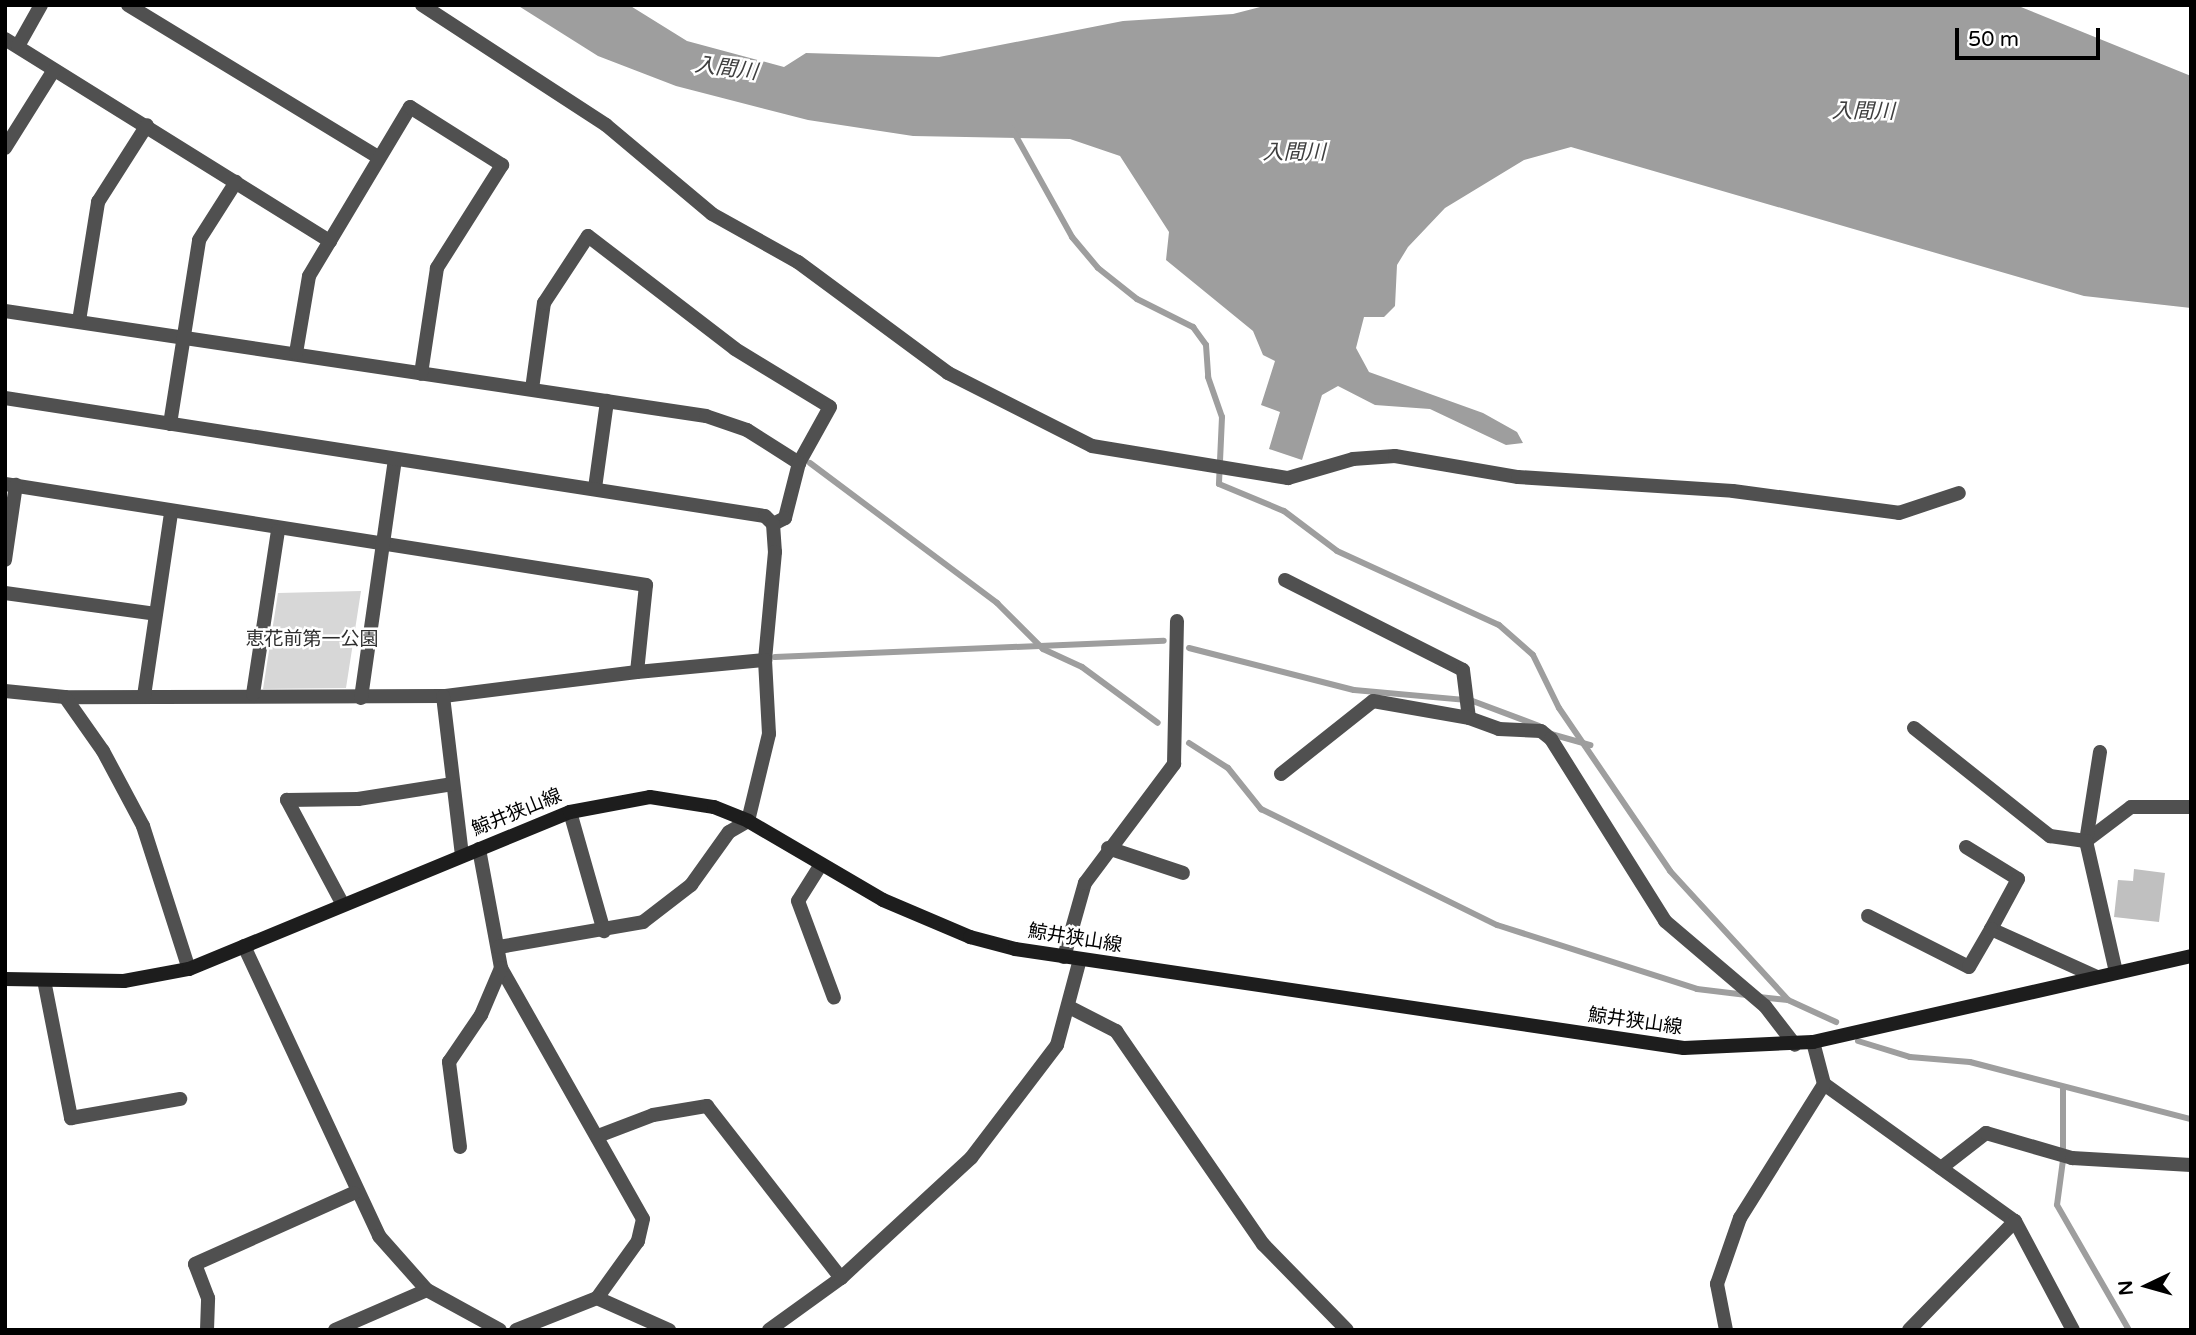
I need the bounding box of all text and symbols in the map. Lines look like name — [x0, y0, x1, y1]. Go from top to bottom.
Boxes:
scale bar — [1958, 14, 2103, 58]
text: 50 m — [1968, 27, 2019, 52]
water label: 入間川 — [693, 53, 759, 85]
water label: 入間川 — [1831, 99, 1895, 125]
water label: 入間川 — [1263, 140, 1325, 166]
park label: 恵花前第一公園 — [246, 629, 378, 651]
street label: 鯨井狭山線 — [469, 785, 565, 841]
street label: 鯨井狭山線 — [1026, 920, 1124, 958]
street label: 鯨井狭山線 — [1586, 1004, 1684, 1040]
north arrow — [2112, 1251, 2182, 1321]
text: N — [2114, 1279, 2138, 1296]

